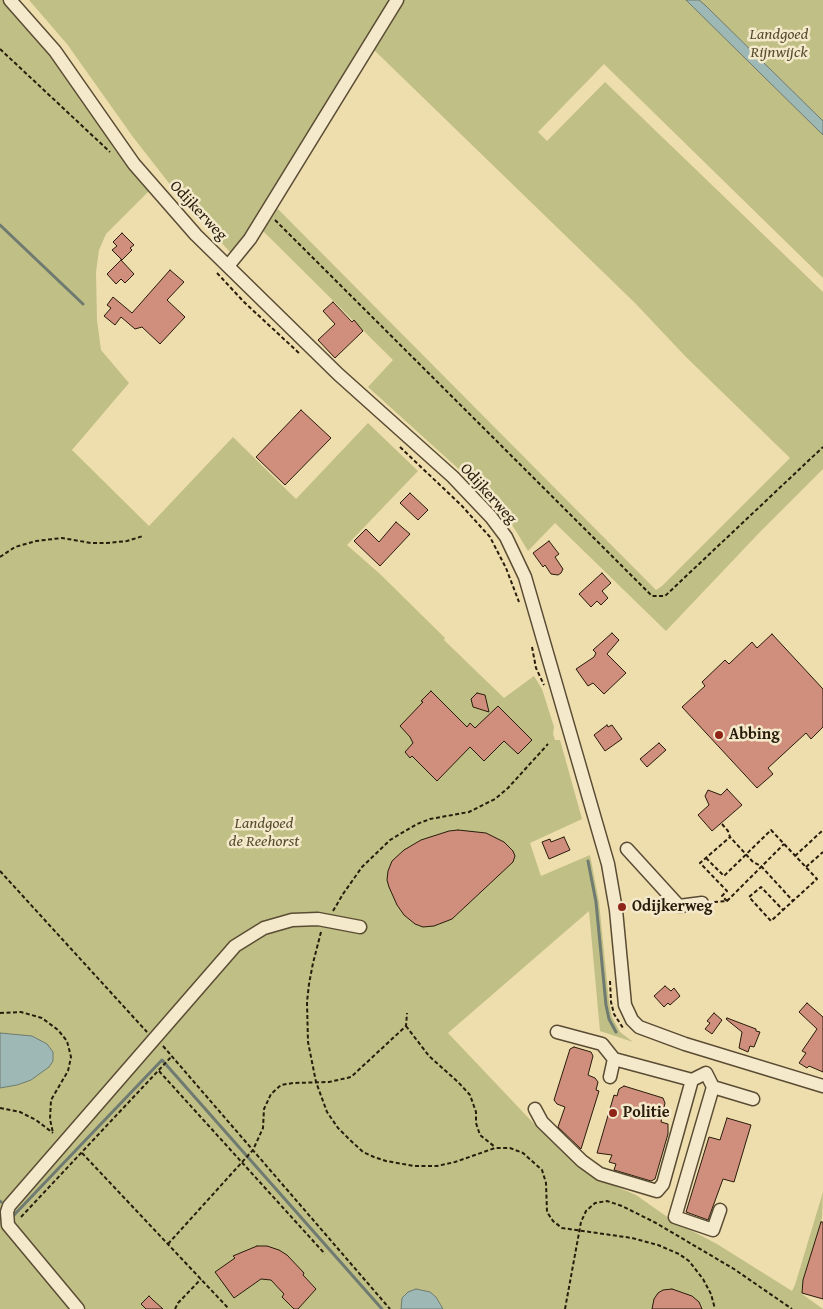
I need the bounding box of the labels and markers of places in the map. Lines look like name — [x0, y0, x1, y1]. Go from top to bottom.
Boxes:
place label: Abbing — [729, 725, 780, 745]
marker: Abbing — [713, 729, 725, 741]
place label: Odijkerweg — [632, 897, 712, 917]
marker: Odijkerweg — [616, 901, 628, 913]
place label: Politie — [623, 1103, 670, 1123]
marker: Politie — [607, 1107, 619, 1119]

